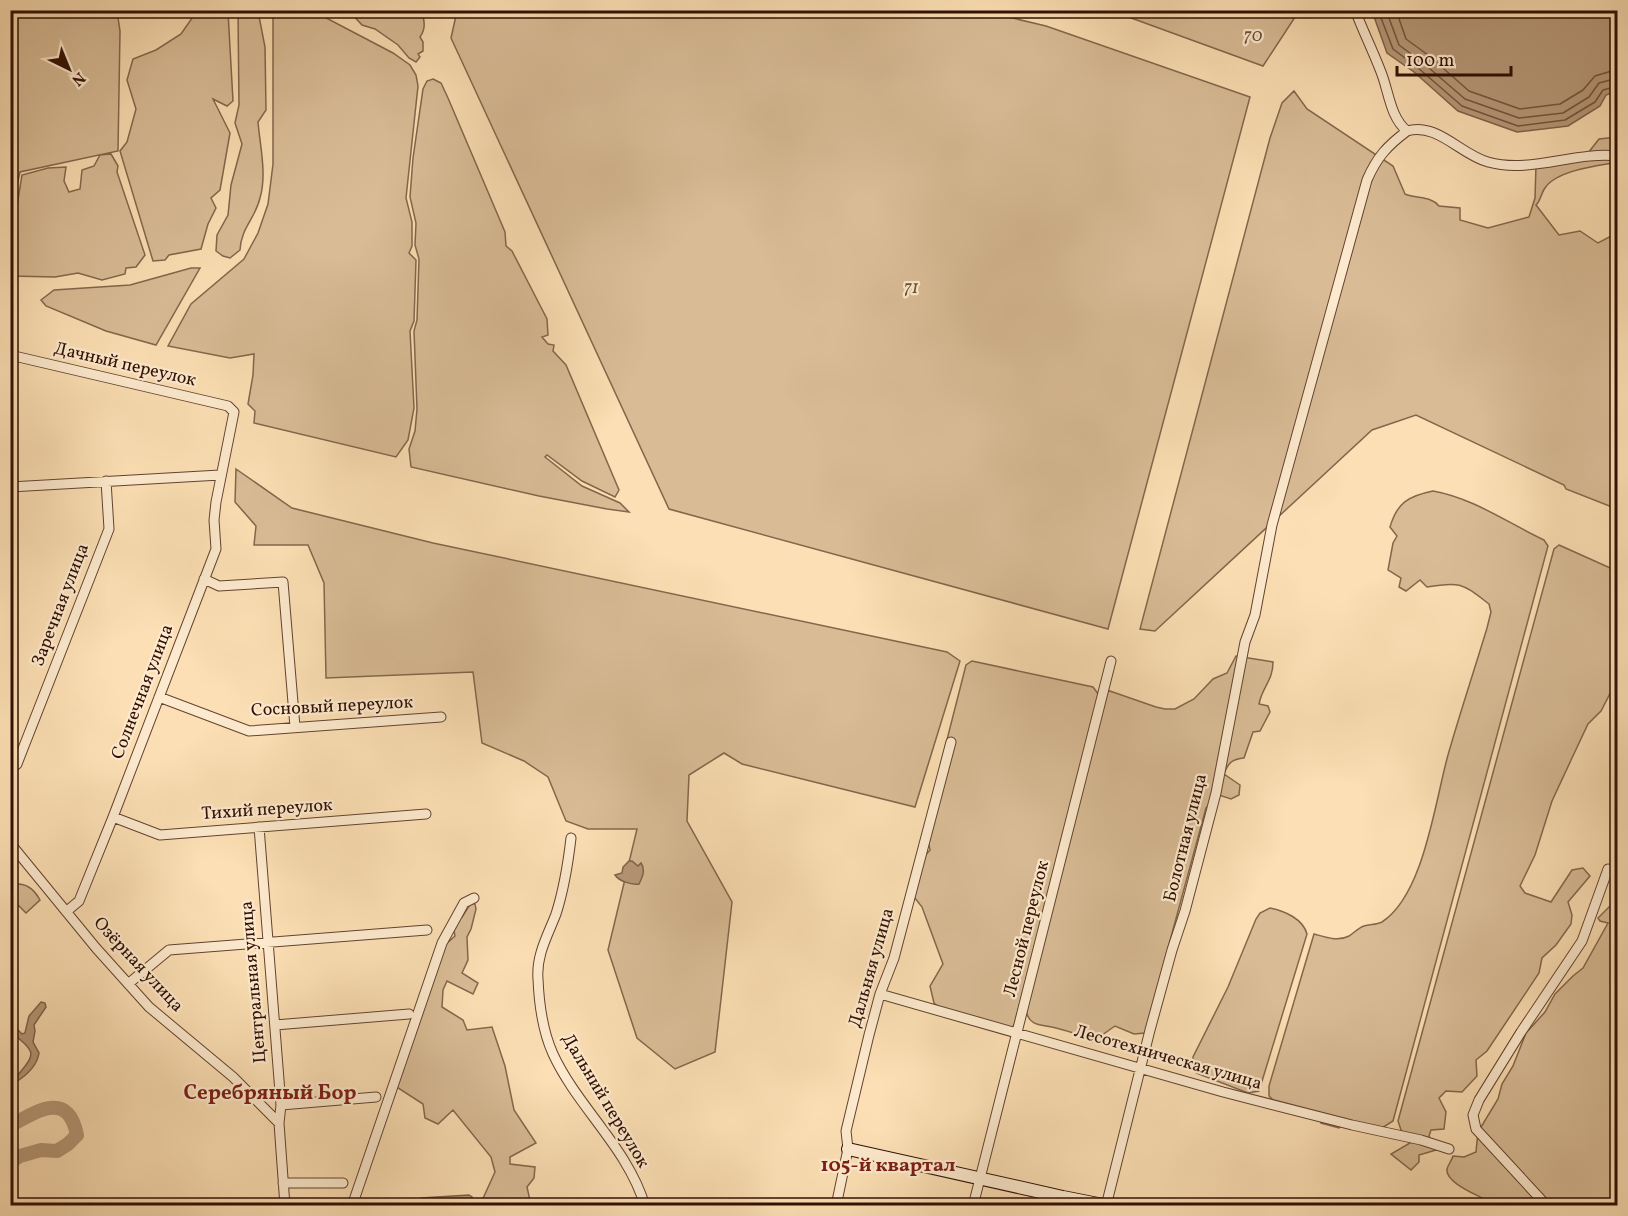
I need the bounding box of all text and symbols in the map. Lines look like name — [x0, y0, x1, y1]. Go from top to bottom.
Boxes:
park label: 70 — [1243, 24, 1263, 49]
north arrow — [39, 39, 99, 99]
scale bar — [1397, 39, 1511, 77]
text: 100 m — [1406, 49, 1455, 74]
text: N — [66, 66, 90, 91]
park label: 71 — [903, 276, 919, 301]
street label: Дачный переулок — [52, 337, 199, 394]
street label: Заречная улица — [26, 540, 96, 670]
street label: Солнечная улица — [106, 621, 180, 763]
street label: Сосновый переулок — [250, 690, 414, 724]
street label: Болотная улица — [1158, 771, 1214, 905]
street label: Тихий переулок — [201, 793, 334, 827]
street label: Лесной переулок — [998, 858, 1056, 1000]
street label: Центральная улица — [234, 900, 274, 1064]
street label: Дальняя улица — [843, 905, 901, 1031]
street label: Озёрная улица — [87, 912, 189, 1018]
street label: Лесотехническая улица — [1071, 1019, 1265, 1097]
street label: Дальний переулок — [555, 1029, 655, 1173]
district label: Серебряный Бор — [183, 1079, 357, 1108]
district label: 105-й квартал — [820, 1152, 956, 1180]

